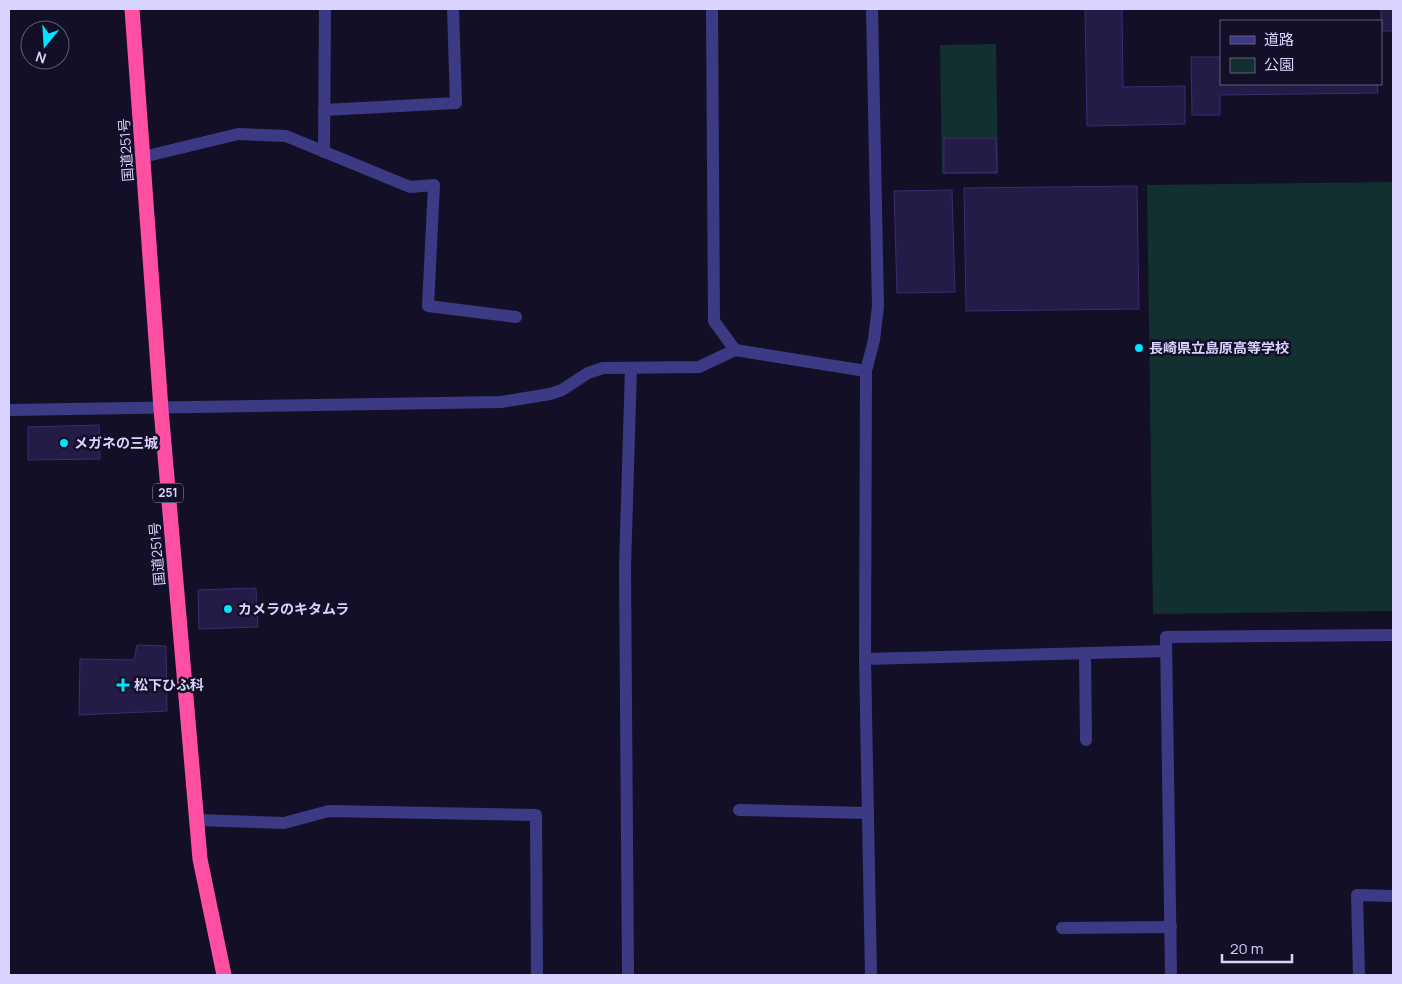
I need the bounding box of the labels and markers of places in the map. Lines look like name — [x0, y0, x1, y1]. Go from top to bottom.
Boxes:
place label: 長崎県立島原高等学校 — [1149, 338, 1289, 357]
marker: 長崎県立島原高等学校 — [1133, 342, 1145, 354]
place label: メガネの三城 — [74, 433, 158, 452]
marker: メガネの三城 — [58, 437, 70, 449]
place label: カメラのキタムラ — [238, 599, 349, 618]
marker: カメラのキタムラ — [222, 603, 234, 615]
place label: 松下ひふ科 — [134, 675, 204, 694]
marker: 松下ひふ科 — [116, 678, 130, 692]

